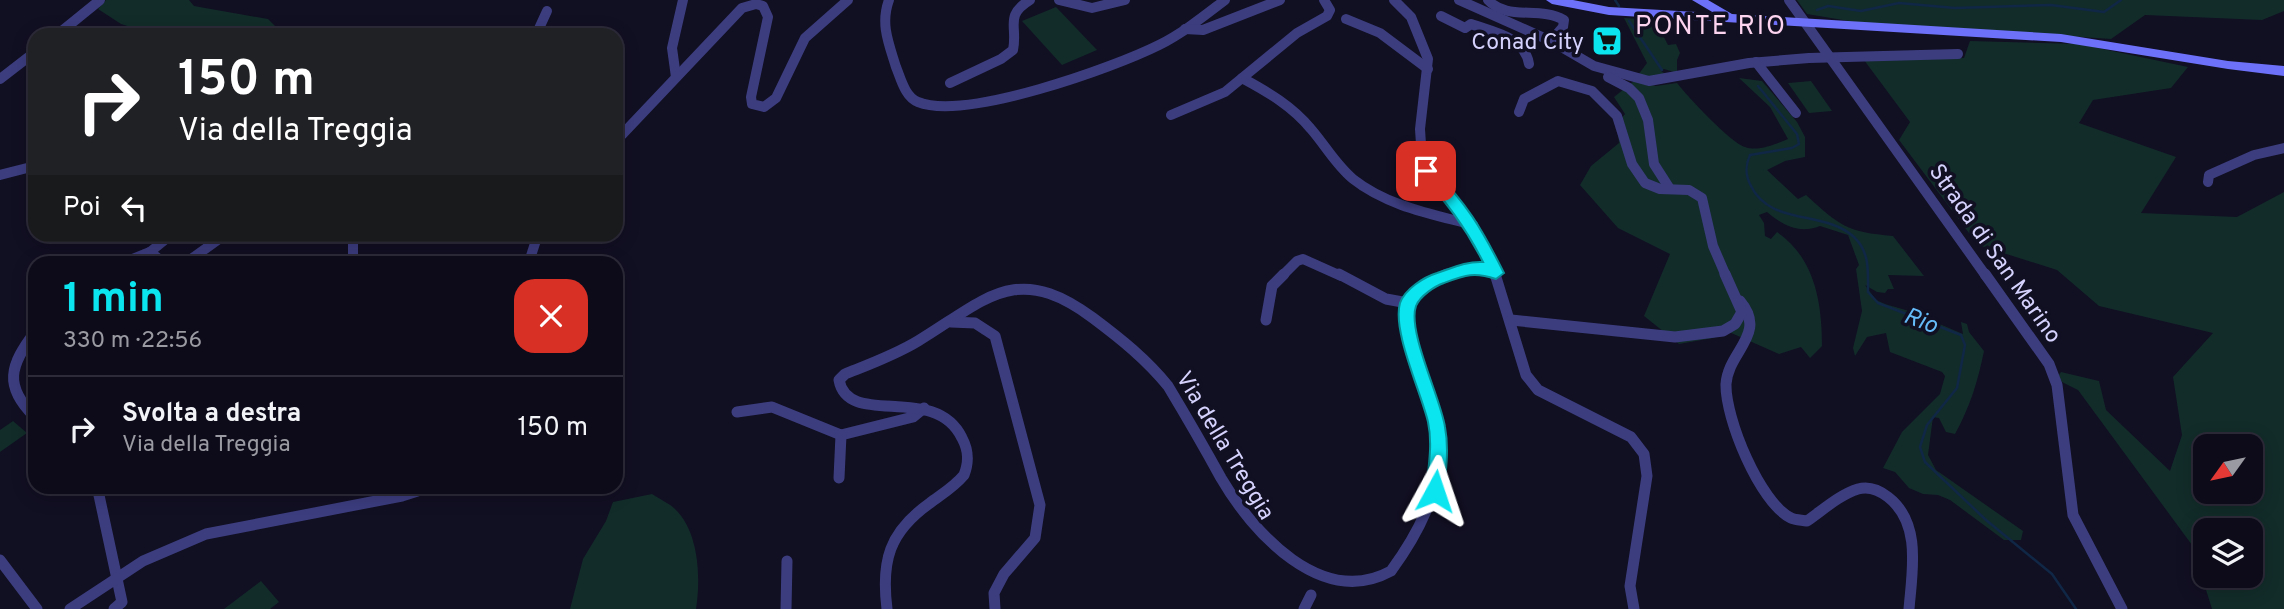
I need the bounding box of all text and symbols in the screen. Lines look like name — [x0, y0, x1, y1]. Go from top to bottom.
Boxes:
district label: PONTE RIO — [1635, 11, 1787, 44]
supermarket icon: Conad City — [1590, 24, 1624, 58]
place label: Conad City — [1471, 29, 1584, 58]
text: 150 m — [178, 51, 315, 113]
icon: right — [63, 56, 154, 147]
text: Via della Treggia — [178, 112, 413, 152]
pin — [1396, 141, 1456, 201]
icon: arrive — [1407, 152, 1445, 190]
street label: Strada di San Marino — [1921, 159, 2067, 350]
icon: left — [115, 189, 153, 227]
text: Poi — [63, 192, 101, 225]
text: 1 min — [63, 274, 164, 327]
button: close — [514, 279, 588, 353]
water label: Rio — [1899, 302, 1942, 342]
text: 330 m · 22:56 — [63, 327, 202, 356]
street label: Via della Treggia — [1168, 367, 1280, 526]
text: Svolta a destra — [122, 398, 301, 431]
icon: right — [63, 410, 101, 448]
text: 150 m — [517, 412, 588, 445]
text: Via della Treggia — [122, 431, 291, 460]
north arrow — [2193, 434, 2263, 504]
map controls — [2193, 434, 2263, 588]
position arrow — [1398, 454, 1472, 528]
button: layers — [2193, 518, 2263, 588]

